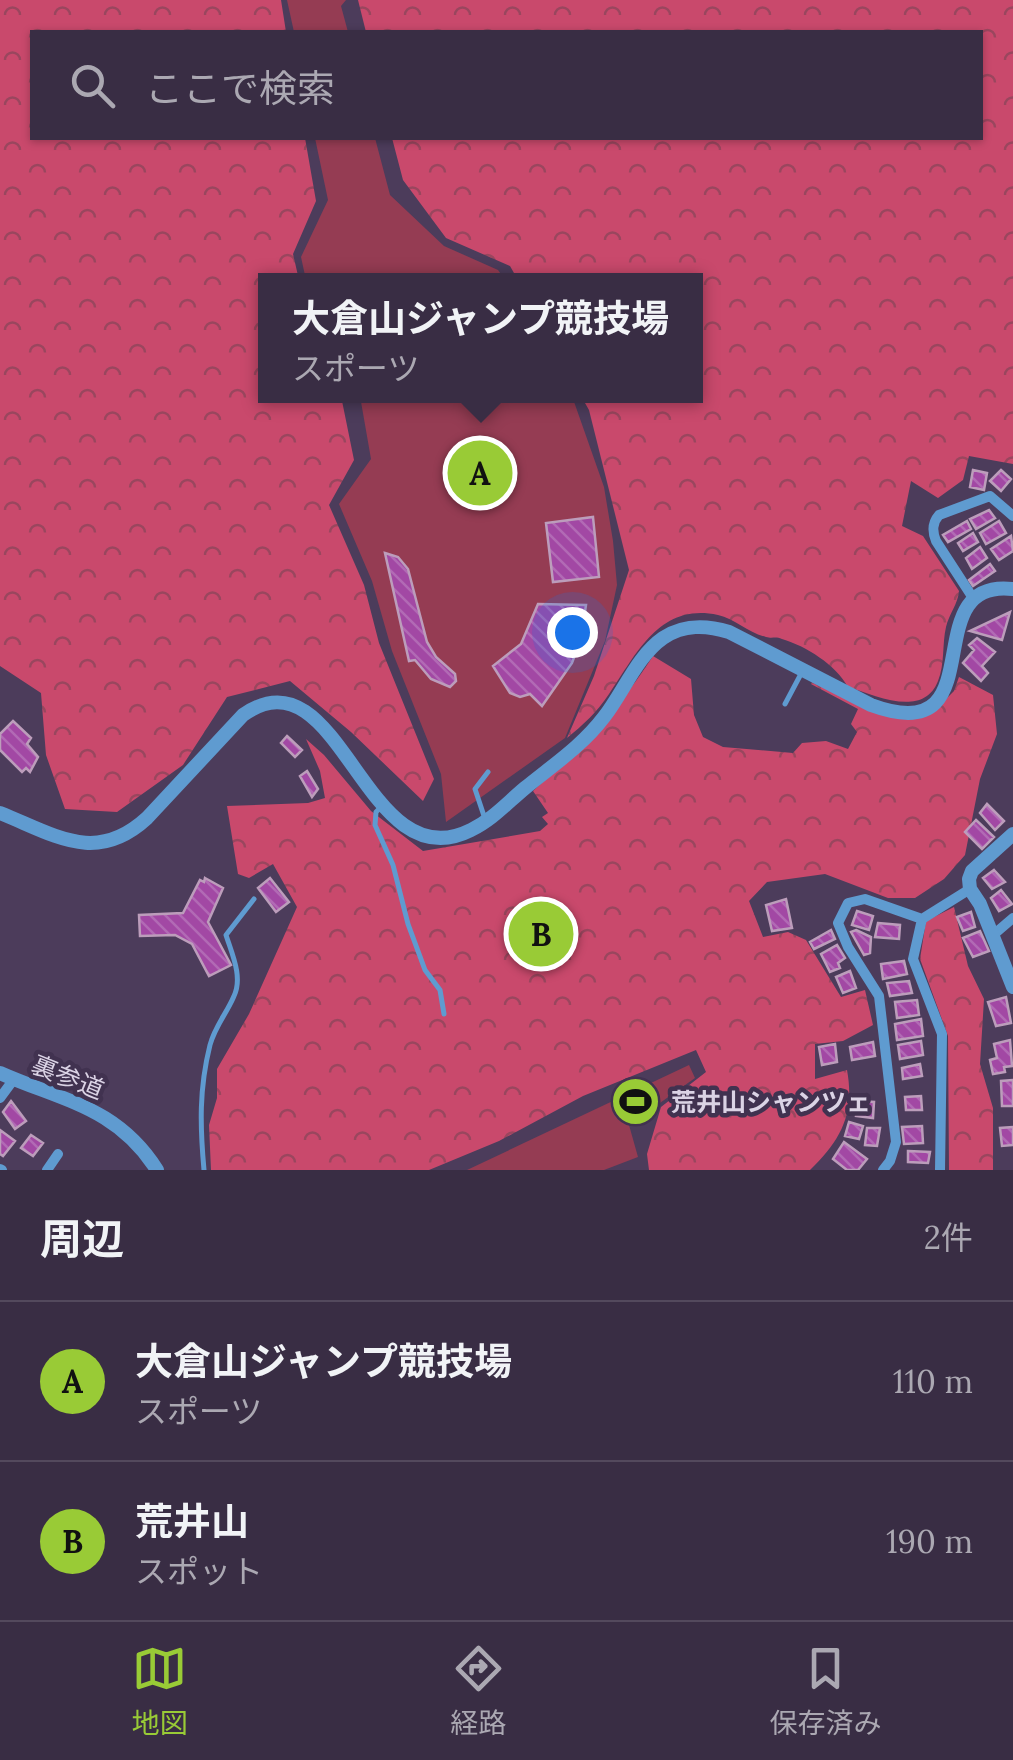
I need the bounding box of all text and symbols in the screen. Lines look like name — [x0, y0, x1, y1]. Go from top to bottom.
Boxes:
search box — [30, 30, 983, 140]
icon: search — [65, 58, 120, 113]
text: ここで検索 — [145, 64, 335, 112]
popup — [258, 273, 703, 403]
text: 大倉山ジャンプ競技場 — [292, 294, 669, 342]
text: スポーツ — [292, 348, 419, 389]
pin: A — [448, 436, 512, 510]
your location — [547, 607, 598, 658]
pin: B — [508, 896, 574, 972]
street label: 裏参道 — [27, 1048, 109, 1106]
sports icon: 荒井山シャンツェ — [610, 1076, 662, 1128]
place label: 荒井山シャンツェ — [671, 1086, 871, 1118]
text: 周辺 — [40, 1212, 124, 1266]
text: 2件 — [924, 1217, 973, 1258]
text: 大倉山ジャンプ競技場 — [135, 1337, 512, 1385]
text: A — [62, 1361, 83, 1402]
text: 110 m — [893, 1361, 973, 1402]
text: スポーツ — [135, 1391, 262, 1432]
text: 荒井山 — [135, 1497, 249, 1545]
text: B — [62, 1521, 83, 1562]
text: 190 m — [886, 1521, 973, 1562]
text: スポット — [135, 1551, 263, 1592]
tab: 地図 — [131, 1641, 188, 1741]
tab: 経路 — [450, 1641, 507, 1741]
tab: 保存済み — [769, 1641, 882, 1741]

